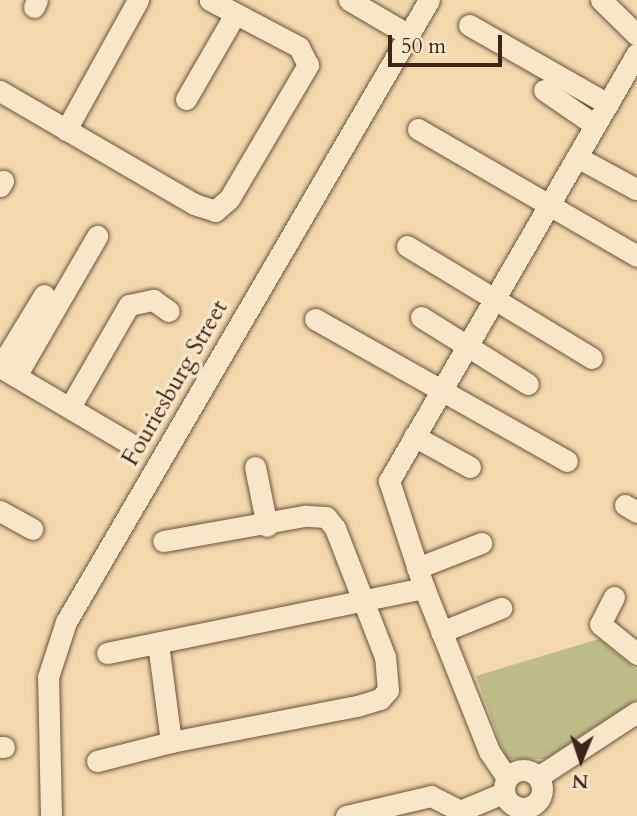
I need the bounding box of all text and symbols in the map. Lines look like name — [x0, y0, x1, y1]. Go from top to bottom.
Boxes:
scale bar — [392, 21, 506, 65]
text: 50 m — [401, 32, 446, 61]
street label: Fouriesburg Street — [116, 295, 234, 471]
north arrow — [546, 725, 616, 795]
text: N — [572, 768, 589, 794]

